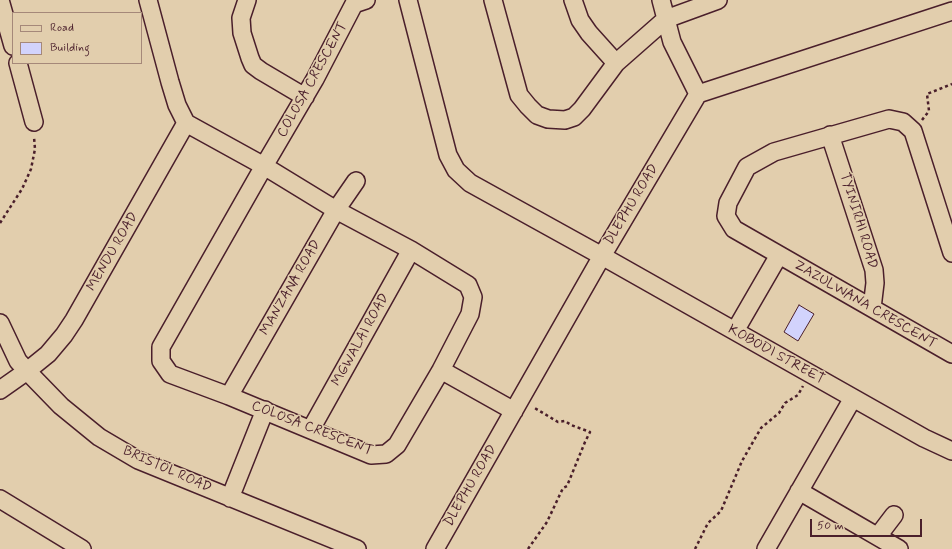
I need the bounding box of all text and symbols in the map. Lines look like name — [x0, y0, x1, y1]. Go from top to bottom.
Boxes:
legend — [12, 12, 142, 64]
street label: COLOSA CRESCENT — [274, 19, 352, 141]
text: Road — [50, 20, 74, 36]
text: Building — [50, 40, 90, 56]
street label: DLEPHU ROAD — [601, 161, 663, 249]
street label: TYINIRHI ROAD — [835, 171, 881, 271]
street label: MENDU ROAD — [84, 209, 142, 295]
street label: MANZANA ROAD — [257, 237, 325, 339]
street label: ZAZULWANA CRESCENT — [791, 257, 939, 353]
street label: MGWALAI ROAD — [329, 291, 393, 389]
street label: KOBODI STREET — [725, 321, 827, 389]
street label: COLOSA CRESCENT — [249, 398, 375, 460]
street label: DLEPHU ROAD — [441, 442, 501, 530]
street label: BRISTOL ROAD — [120, 443, 214, 497]
scale bar — [812, 511, 924, 537]
text: 50 m — [817, 518, 844, 534]

